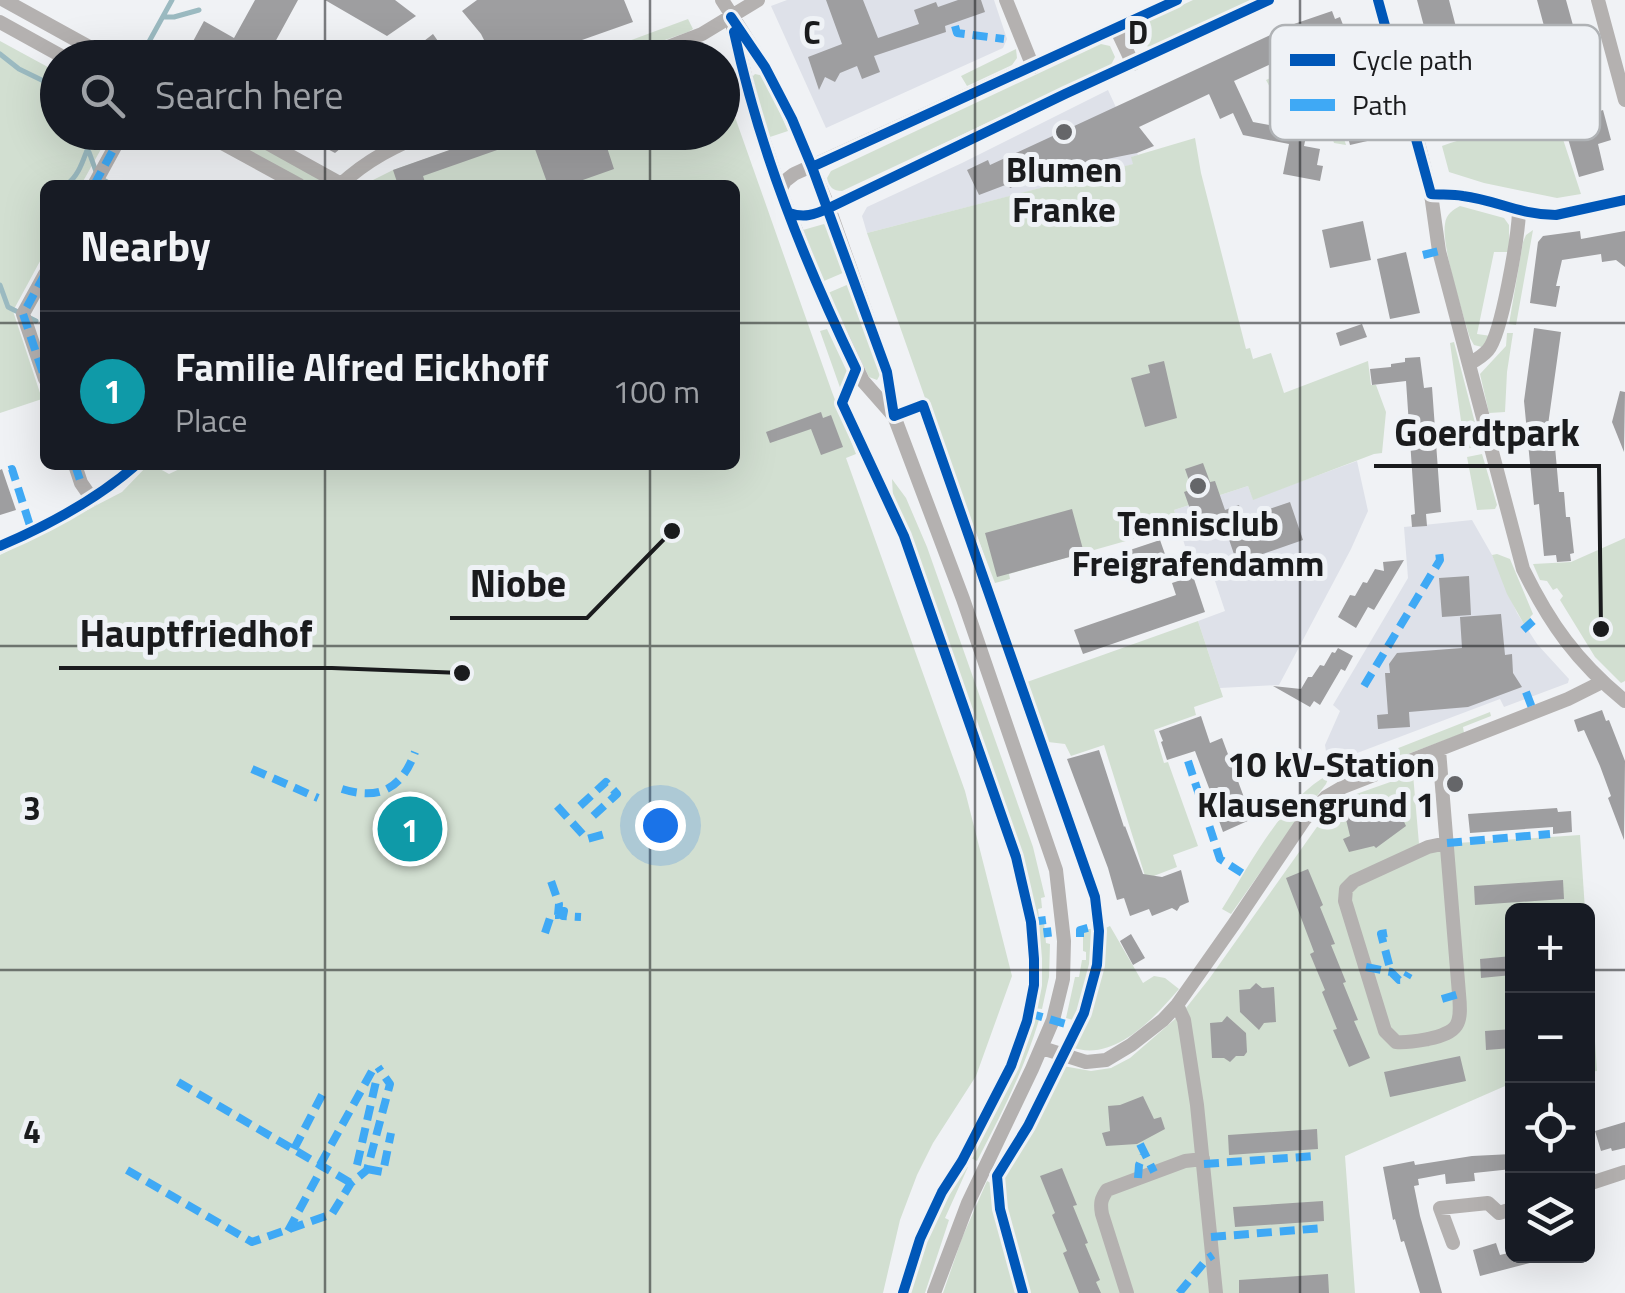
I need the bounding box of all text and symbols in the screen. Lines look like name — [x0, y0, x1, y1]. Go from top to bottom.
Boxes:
text: C — [803, 8, 821, 56]
text: D — [1128, 8, 1148, 56]
legend — [1270, 25, 1600, 140]
text: Cycle path — [1352, 38, 1473, 81]
search box — [40, 40, 740, 150]
text: Search here — [155, 66, 343, 124]
icon: search — [75, 68, 130, 123]
text: Path — [1352, 83, 1407, 126]
marker: Blumen Franke — [1053, 121, 1075, 143]
place label: Blumen Franke — [1006, 142, 1122, 236]
text: Nearby — [80, 213, 211, 277]
text: Familie Alfred Eickhoff — [175, 338, 549, 396]
text: 1 — [104, 367, 121, 415]
text: 100 m — [612, 367, 700, 415]
text: Place — [175, 396, 247, 444]
callout: Goerdtpark — [1374, 398, 1599, 466]
text: Goerdtpark — [1394, 403, 1580, 461]
marker: Tennisclub Freigrafendamm — [1187, 475, 1209, 497]
place label: Tennisclub Freigrafendamm — [1072, 496, 1324, 590]
callout: Niobe — [450, 550, 587, 618]
text: Niobe — [470, 554, 566, 612]
callout: Hauptfriedhof — [59, 600, 332, 668]
text: Hauptfriedhof — [79, 604, 313, 662]
place label: 10 kV-Station Klausengrund 1 — [1197, 737, 1435, 831]
marker: 10 kV-Station Klausengrund 1 — [1444, 773, 1466, 795]
text: 3 — [23, 784, 41, 832]
pin: 1 — [378, 792, 442, 866]
your location — [635, 800, 686, 851]
map controls — [1505, 903, 1595, 1263]
button: + — [1505, 903, 1595, 993]
button: − — [1505, 993, 1595, 1083]
button: locate — [1505, 1083, 1595, 1173]
text: 4 — [23, 1107, 41, 1155]
button: layers — [1505, 1173, 1595, 1263]

